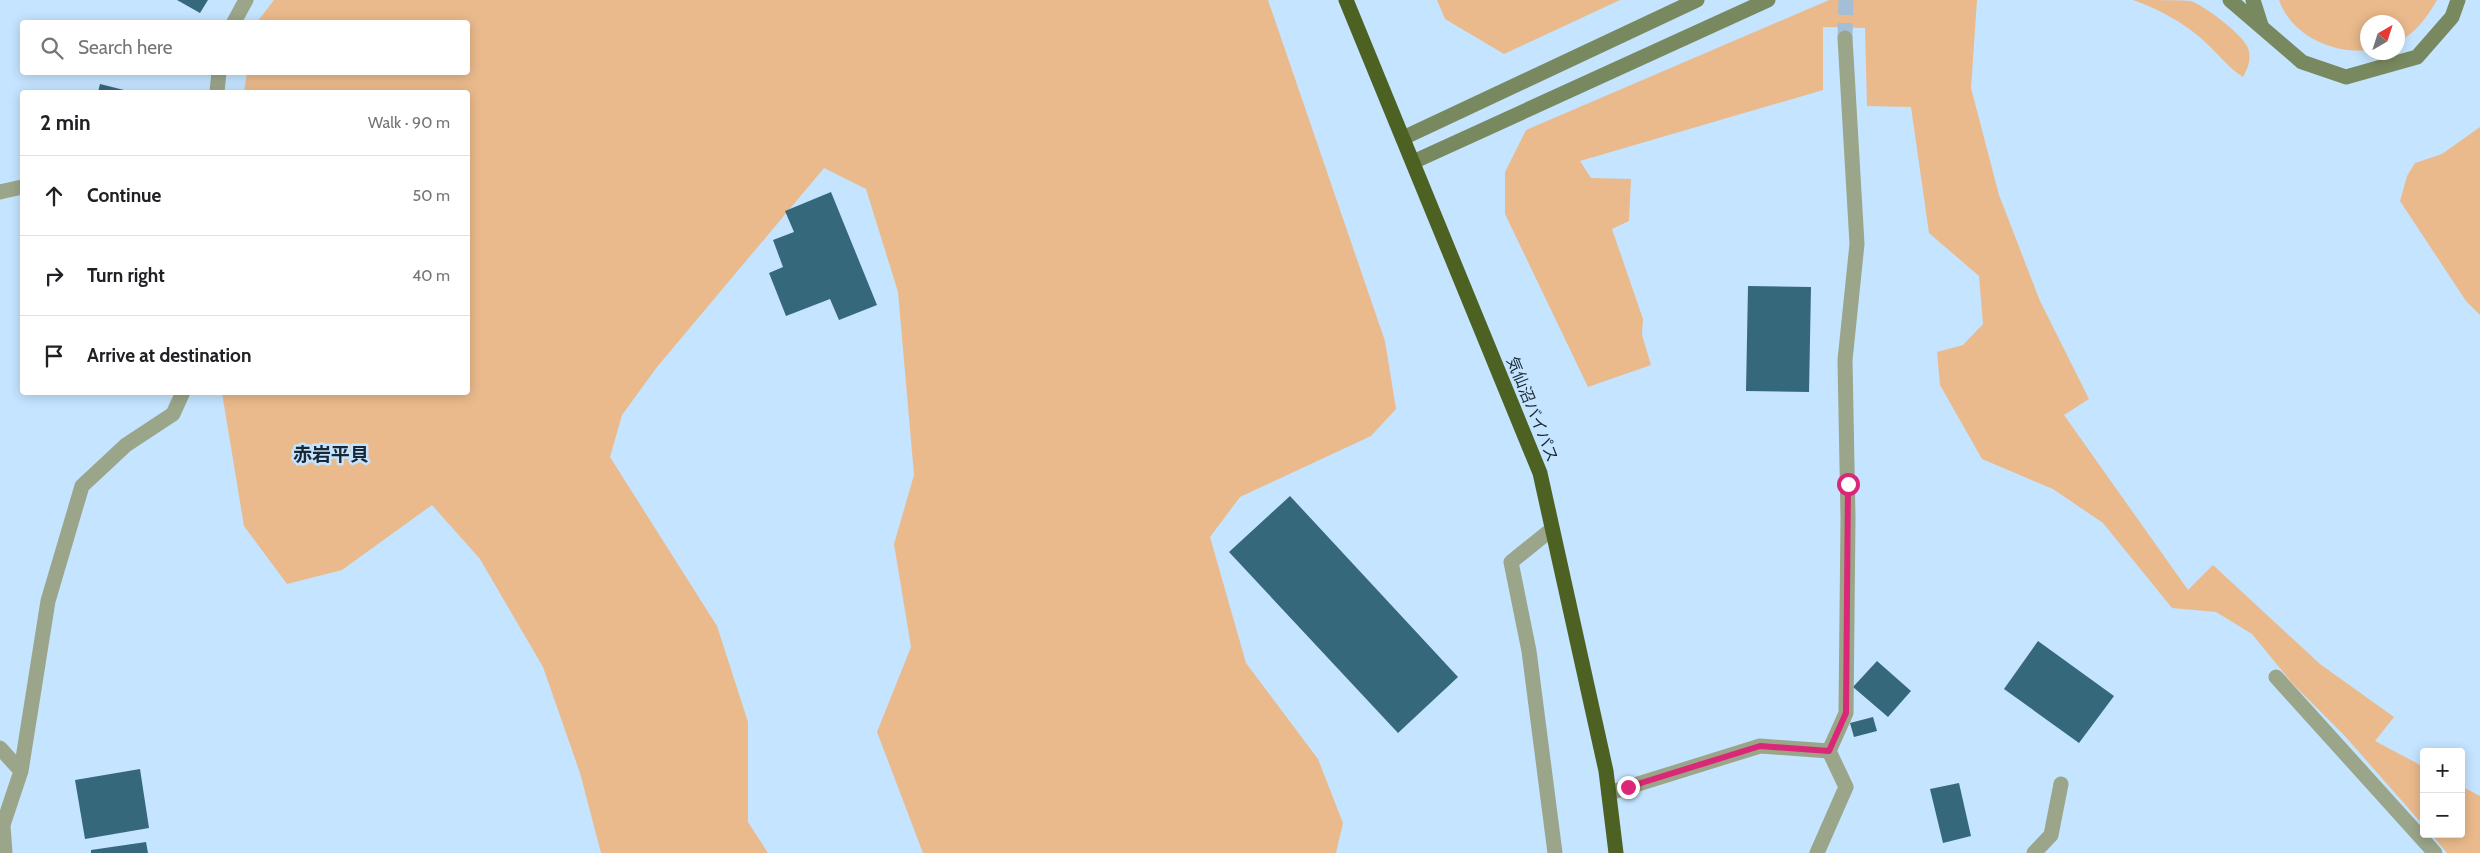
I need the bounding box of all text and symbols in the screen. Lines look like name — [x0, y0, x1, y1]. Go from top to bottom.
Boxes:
north arrow — [2360, 15, 2405, 60]
search box — [20, 20, 470, 75]
icon: search — [38, 34, 66, 62]
text: Search here — [78, 36, 172, 59]
text: 2 min — [40, 110, 91, 135]
text: Walk · 90 m — [368, 113, 450, 132]
icon: ahead — [40, 182, 68, 210]
text: Continue — [87, 184, 161, 207]
text: 50 m — [413, 186, 450, 205]
icon: right — [40, 262, 68, 290]
text: Turn right — [87, 264, 165, 287]
text: 40 m — [412, 266, 450, 285]
icon: arrive — [40, 342, 68, 370]
text: Arrive at destination — [87, 344, 251, 367]
street label: 気仙沼バイパス — [1503, 354, 1562, 465]
district label: 赤岩平貝 — [293, 443, 369, 466]
route start — [1837, 473, 1860, 496]
map controls — [2420, 748, 2465, 838]
button: + — [2420, 748, 2465, 793]
route end — [1617, 776, 1640, 799]
button: − — [2420, 793, 2465, 838]

